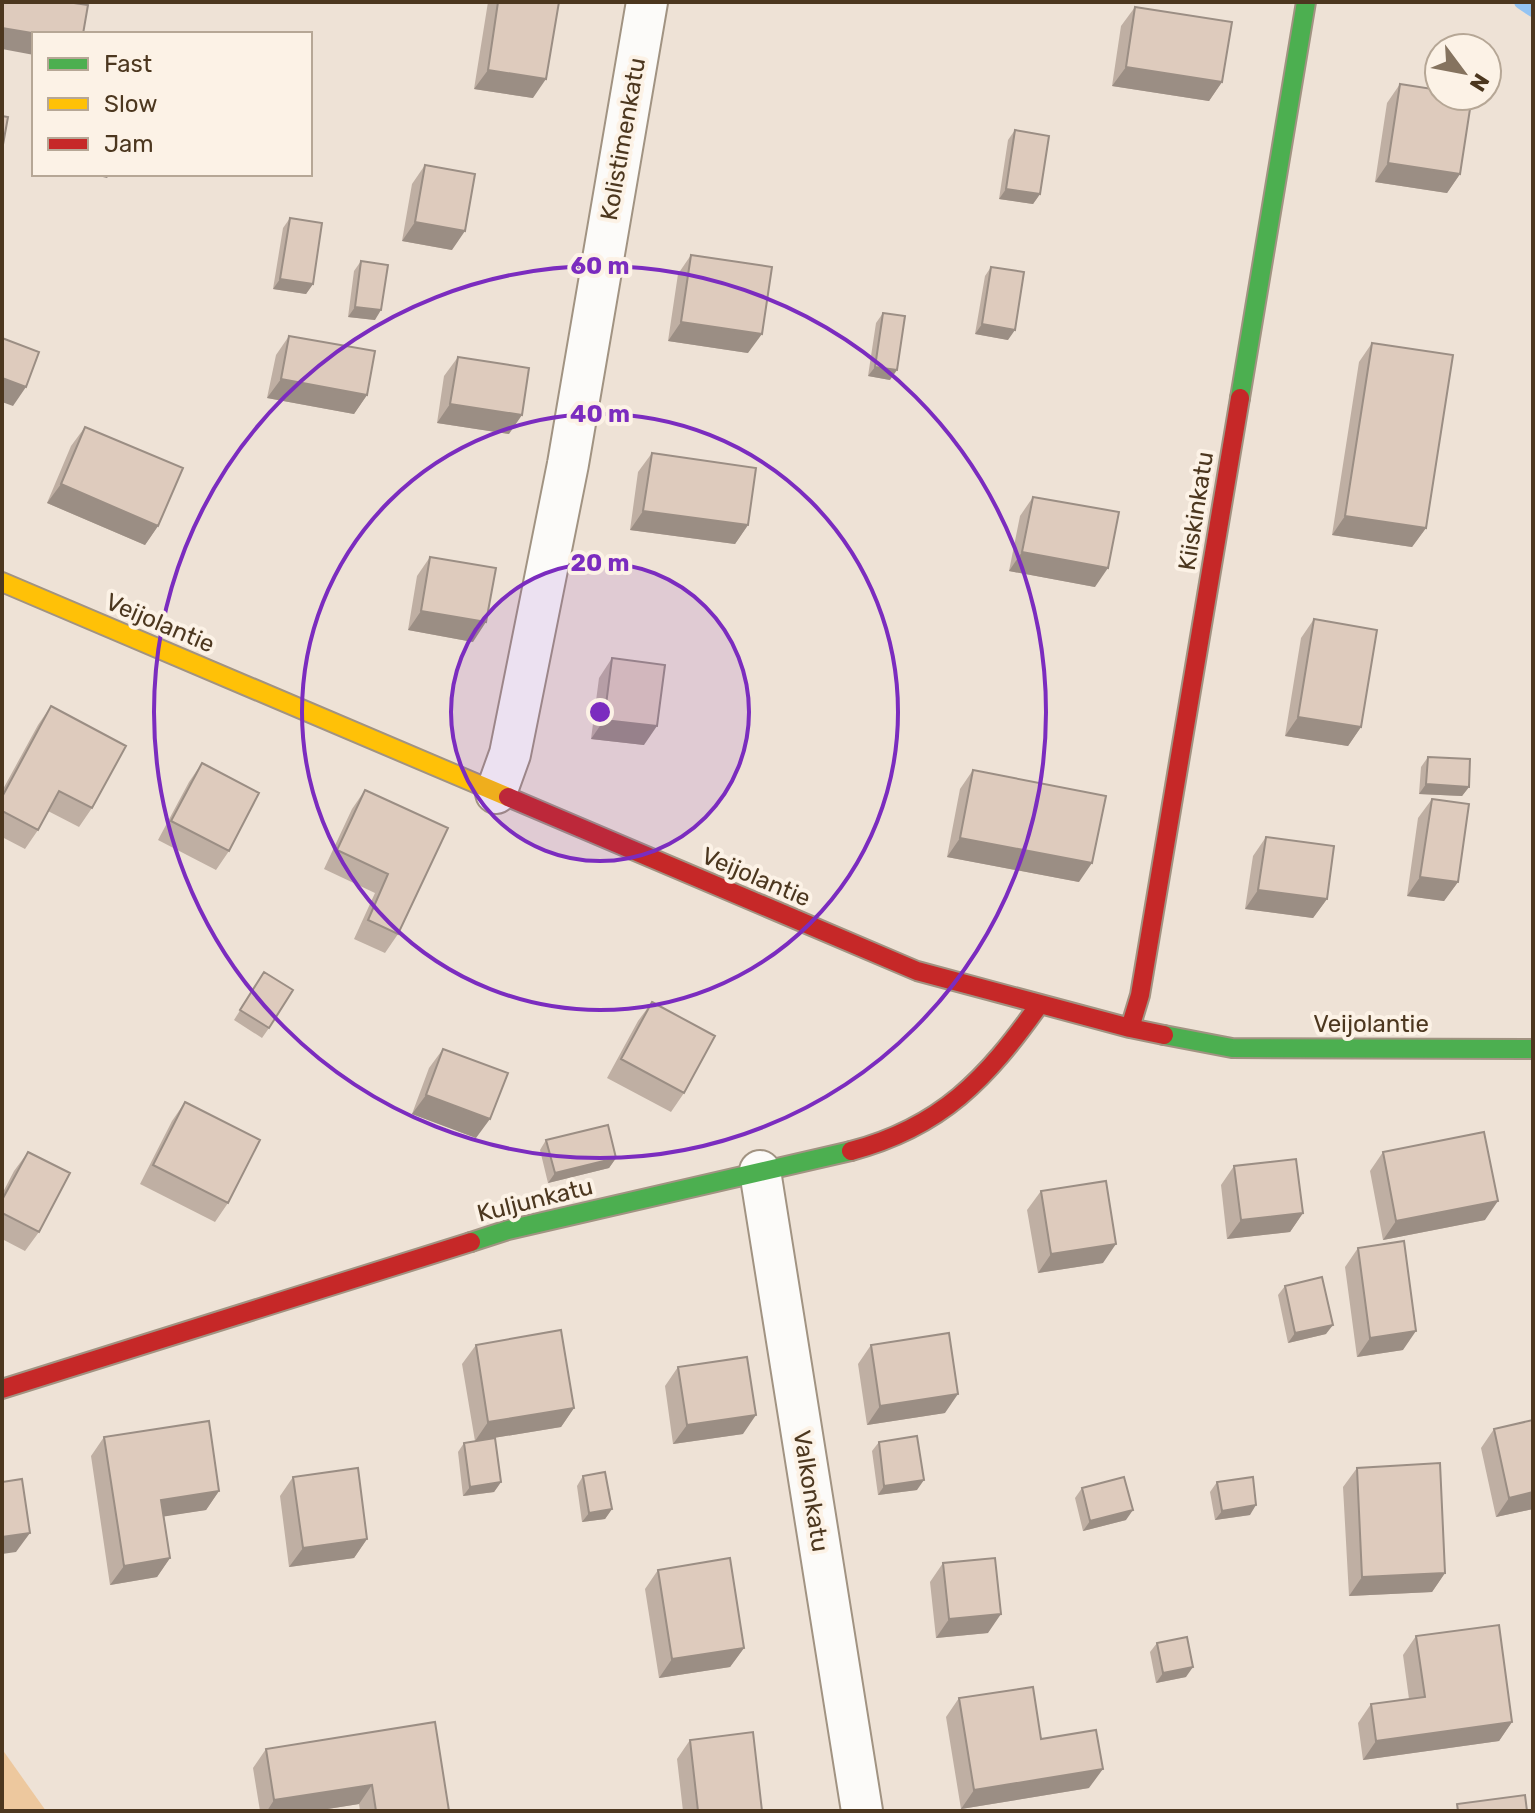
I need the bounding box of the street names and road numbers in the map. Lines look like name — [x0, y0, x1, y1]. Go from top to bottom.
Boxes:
street label: Kolistimenkatu — [595, 55, 651, 223]
street label: Kiiskinkatu — [1173, 449, 1219, 573]
street label: Veijolantie — [101, 588, 219, 658]
street label: Veijolantie — [697, 842, 815, 912]
street label: Veijolantie — [1313, 1010, 1429, 1038]
street label: Kuljunkatu — [474, 1172, 596, 1228]
street label: Valkonkatu — [788, 1428, 834, 1554]

